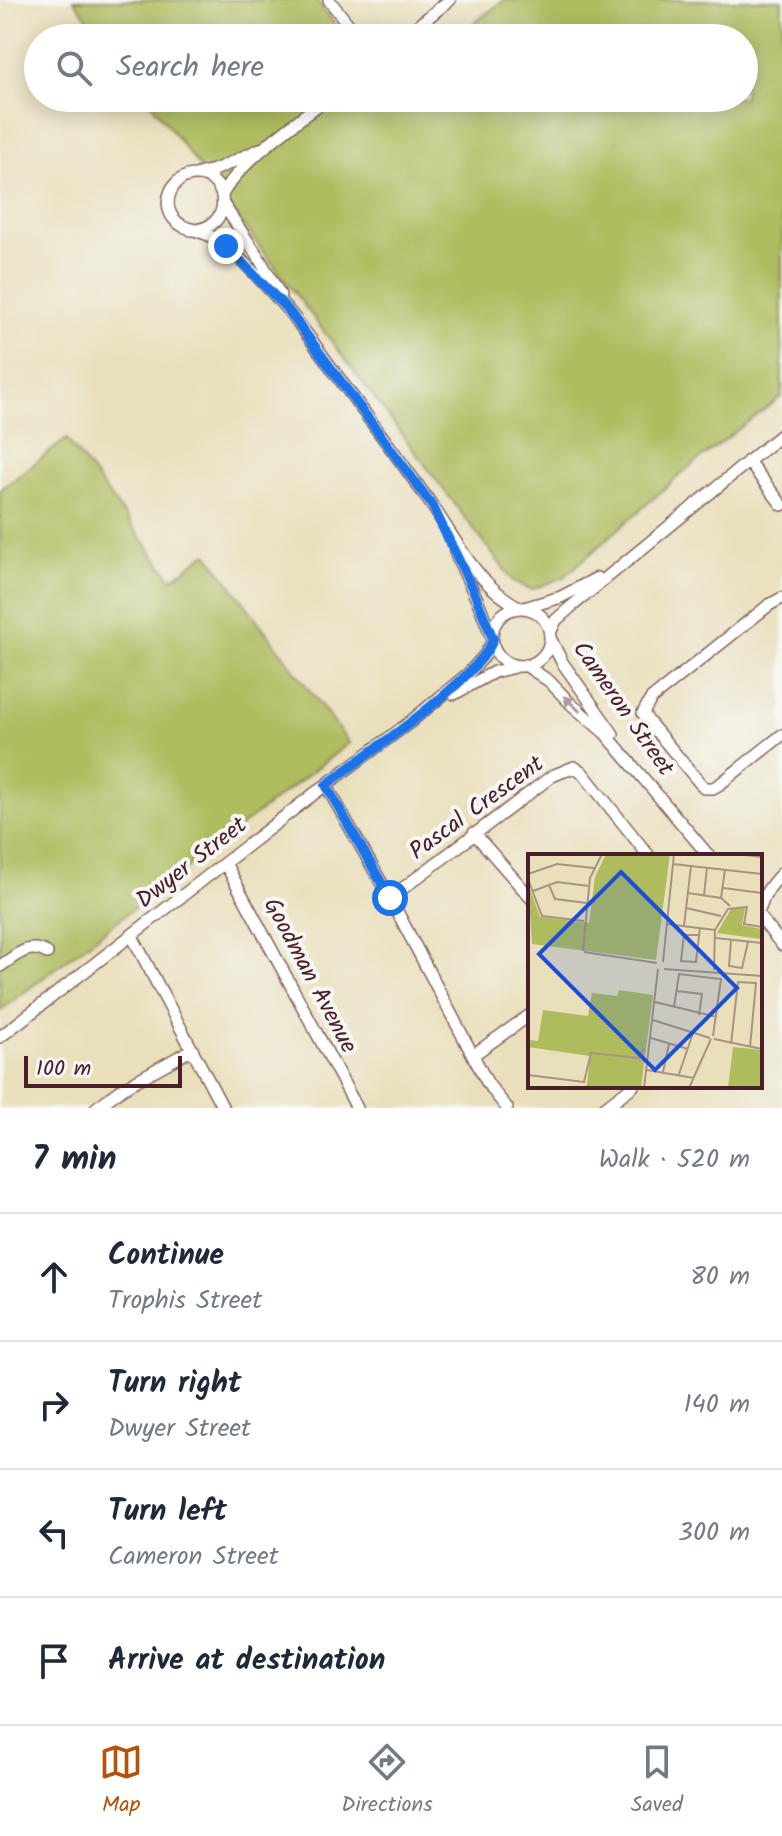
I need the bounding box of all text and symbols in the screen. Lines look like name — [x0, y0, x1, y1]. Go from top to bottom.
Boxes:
search box — [24, 24, 758, 112]
text: Search here — [116, 44, 264, 92]
icon: search — [52, 46, 96, 90]
route end — [208, 228, 244, 264]
street label: Cameron Street — [562, 633, 684, 785]
one-way arrow — [563, 696, 582, 714]
street label: Pascal Crescent — [401, 745, 553, 871]
street label: Dwyer Street — [128, 807, 257, 919]
inset map — [528, 854, 762, 1088]
route start — [372, 880, 408, 916]
street label: Goodman Avenue — [252, 891, 367, 1061]
scale bar — [24, 1052, 182, 1088]
text: 100 m — [36, 1052, 91, 1087]
text: 7 min — [32, 1133, 117, 1187]
text: Walk · 520 m — [599, 1139, 750, 1181]
text: Continue — [108, 1232, 224, 1280]
icon: ahead — [32, 1255, 76, 1299]
text: 80 m — [690, 1256, 750, 1298]
text: Trophis Street — [108, 1280, 262, 1322]
text: Turn right — [108, 1360, 241, 1408]
icon: right — [32, 1383, 76, 1427]
text: 140 m — [683, 1384, 750, 1426]
text: Dwyer Street — [108, 1408, 251, 1450]
text: Turn left — [108, 1488, 227, 1536]
icon: left — [32, 1511, 76, 1555]
text: 300 m — [678, 1512, 750, 1554]
text: Cameron Street — [108, 1536, 279, 1578]
text: Arrive at destination — [108, 1637, 385, 1685]
icon: arrive — [32, 1639, 76, 1683]
tab: Map — [99, 1740, 143, 1823]
tab: Directions — [341, 1740, 433, 1823]
tab: Saved — [631, 1740, 683, 1823]

